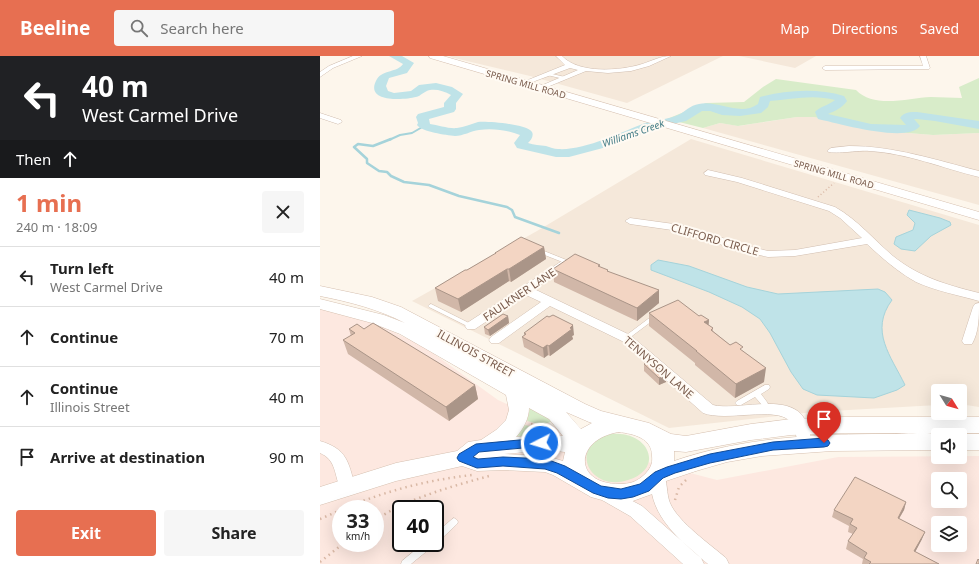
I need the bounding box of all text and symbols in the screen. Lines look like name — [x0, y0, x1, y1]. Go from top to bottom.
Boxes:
search box — [114, 10, 394, 46]
text: Beeline — [20, 15, 90, 41]
icon: search — [128, 17, 150, 39]
text: Search here — [160, 18, 244, 38]
text: Map — [780, 19, 809, 38]
text: Directions — [831, 19, 898, 38]
text: Saved — [920, 19, 959, 38]
street label: SPRING MILL ROAD — [485, 66, 568, 102]
text: 40 m — [82, 67, 149, 105]
icon: left — [16, 72, 68, 124]
text: West Carmel Drive — [82, 103, 238, 127]
water label: Williams Creek — [600, 115, 667, 150]
icon: ahead — [59, 148, 81, 170]
text: Then — [16, 149, 51, 169]
street label: SPRING MILL ROAD — [793, 156, 876, 192]
text: 1 min — [16, 186, 82, 219]
button: close — [262, 191, 304, 233]
text: 240 m · 18:09 — [16, 218, 97, 236]
street label: CLIFFORD CIRCLE — [669, 219, 761, 259]
text: Turn left — [50, 258, 114, 278]
street label: FAULKNER LANE — [480, 264, 558, 324]
icon: left — [16, 266, 38, 288]
text: 40 m — [269, 267, 304, 287]
text: West Carmel Drive — [50, 278, 163, 296]
icon: ahead — [16, 326, 38, 348]
street label: ILLINOIS STREET — [435, 326, 517, 380]
text: Continue — [50, 327, 118, 347]
text: 70 m — [269, 327, 304, 347]
street label: TENNYSON LANE — [621, 332, 697, 402]
text: Continue — [50, 378, 118, 398]
north arrow — [931, 384, 967, 420]
map controls — [931, 384, 967, 552]
icon: ahead — [16, 386, 38, 408]
text: 40 m — [269, 387, 304, 407]
text: Illinois Street — [50, 398, 130, 416]
pin — [807, 402, 841, 443]
icon: arrive — [813, 408, 835, 430]
position arrow — [520, 422, 562, 464]
button: sound — [931, 428, 967, 464]
icon: arrive — [16, 446, 38, 468]
text: Arrive at destination — [50, 447, 205, 467]
text: 90 m — [269, 447, 304, 467]
button: search — [931, 472, 967, 508]
speed limit sign: 40 — [392, 500, 444, 552]
text: 33 — [347, 507, 369, 534]
button: Exit — [16, 510, 156, 556]
button: Share — [164, 510, 304, 556]
button: layers — [931, 516, 967, 552]
text: km/h — [346, 529, 370, 543]

